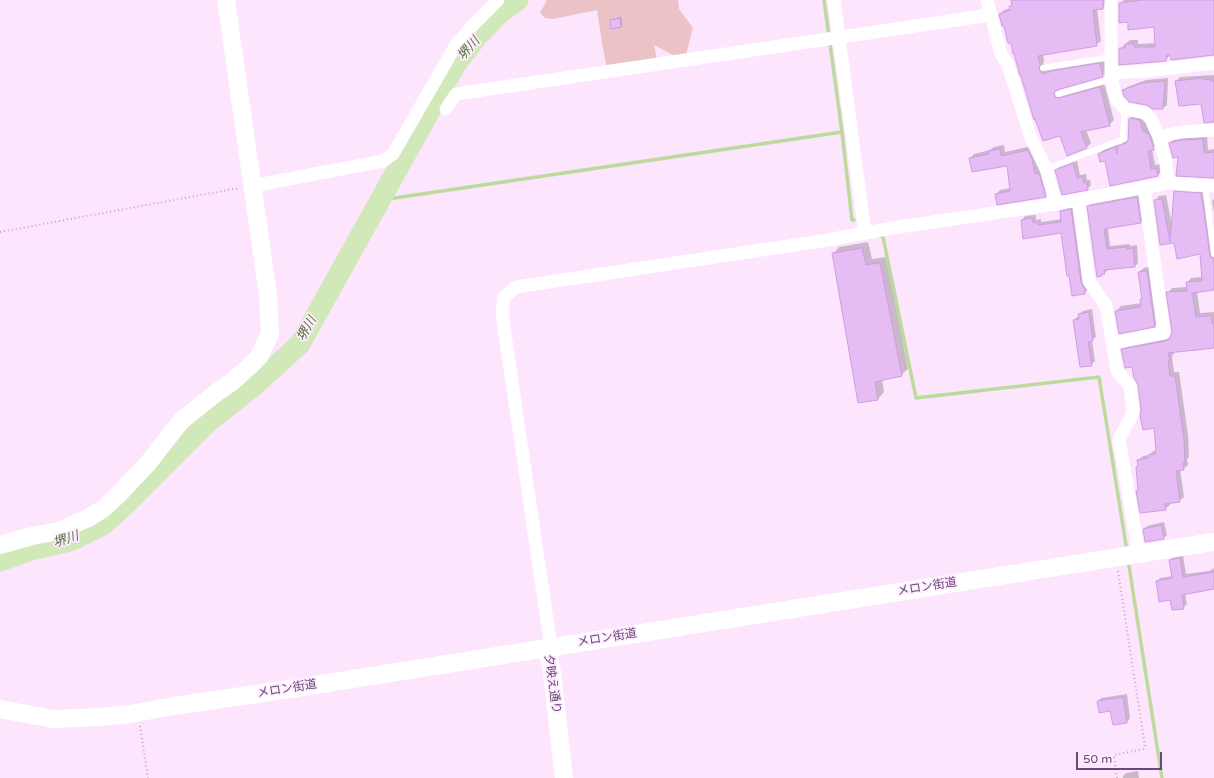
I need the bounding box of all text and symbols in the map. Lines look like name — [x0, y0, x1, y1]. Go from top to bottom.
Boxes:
water label: 堺川 — [455, 34, 483, 64]
water label: 堺川 — [294, 314, 320, 344]
water label: 堺川 — [51, 529, 81, 551]
street label: メロン街道 — [896, 575, 958, 599]
street label: メロン街道 — [576, 626, 638, 650]
street label: 夕映え通り — [541, 653, 563, 715]
street label: メロン街道 — [256, 677, 318, 701]
scale bar — [1078, 744, 1164, 770]
text: 50 m — [1083, 752, 1112, 766]

